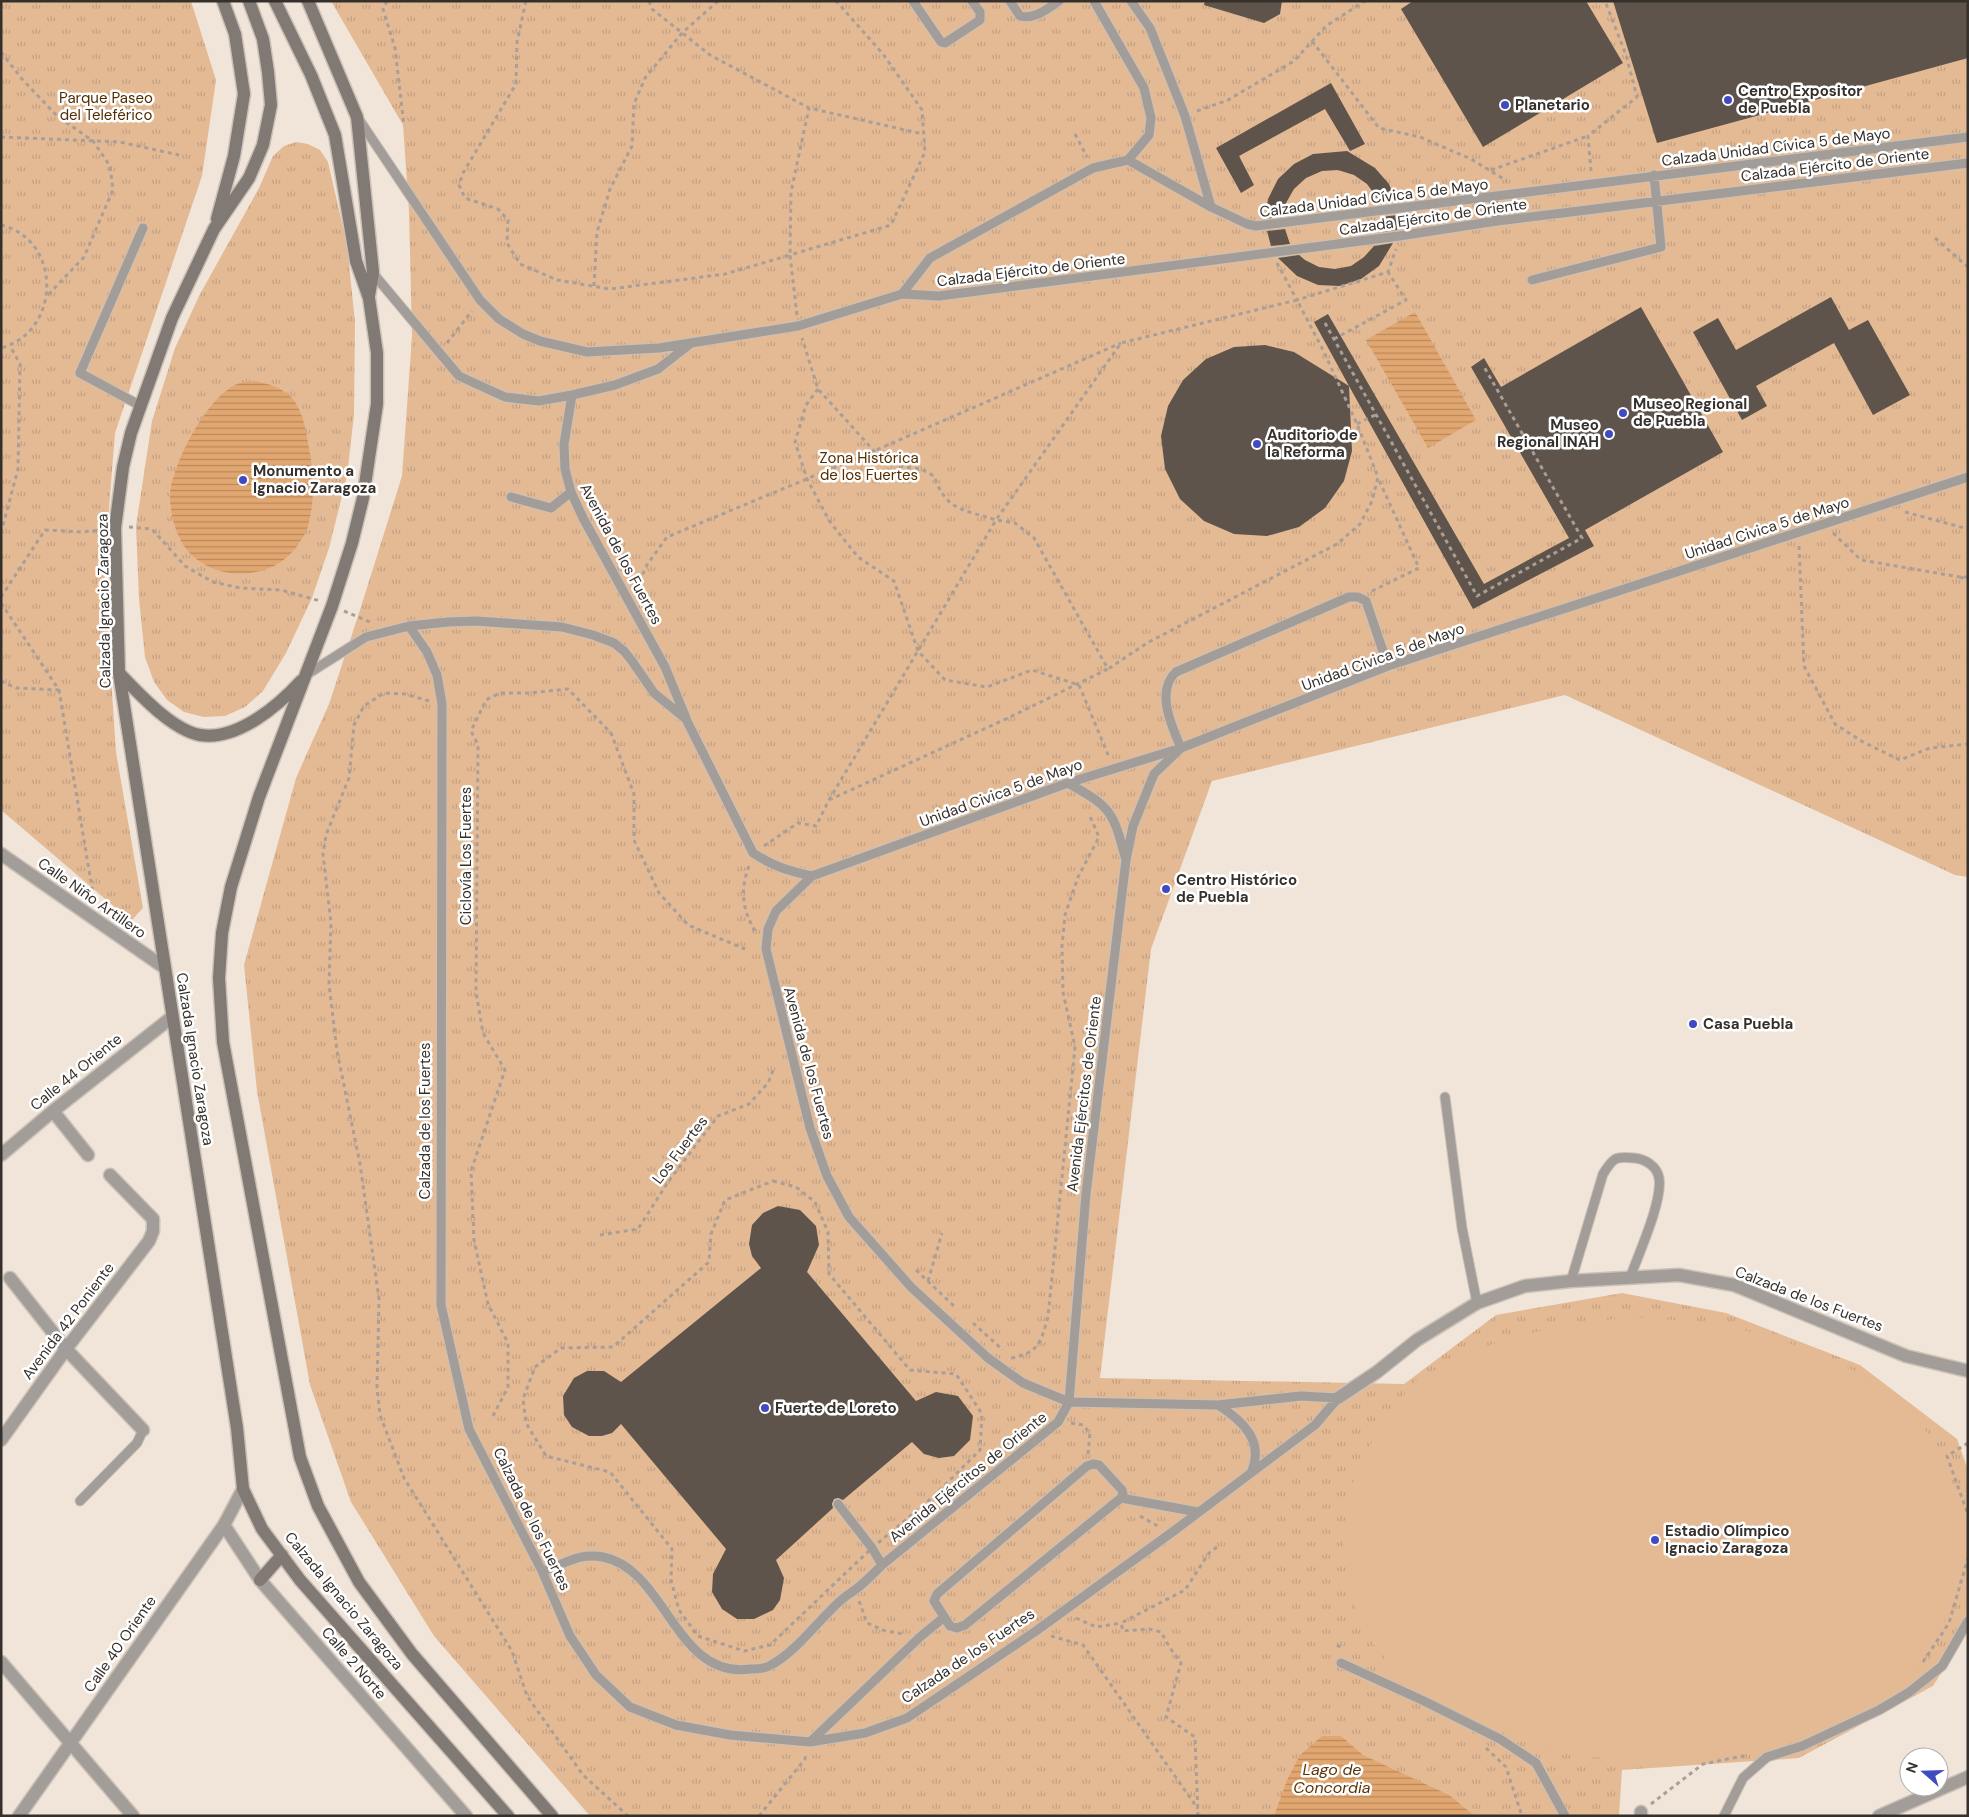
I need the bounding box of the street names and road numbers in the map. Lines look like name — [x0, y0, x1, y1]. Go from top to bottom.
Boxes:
street label: Calzada Unidad Cívica 5 de Mayo — [1660, 123, 1892, 171]
street label: Calzada Ejército de Oriente — [1740, 144, 1930, 186]
street label: Calzada Unidad Cívica 5 de Mayo — [1258, 174, 1490, 222]
street label: Calzada Ejército de Oriente — [1338, 194, 1528, 240]
street label: Calzada Ejército de Oriente — [936, 249, 1126, 291]
street label: Avenida de los Fuertes — [575, 480, 667, 628]
street label: Unidad Civica 5 de Mayo — [1682, 492, 1852, 564]
street label: Calzada Ignacio Zaragoza — [92, 514, 116, 688]
street label: Unidad Civica 5 de Mayo — [1299, 618, 1467, 696]
street label: Unidad Civica 5 de Mayo — [917, 754, 1085, 832]
street label: Ciclovía Los Fuertes — [456, 787, 476, 925]
street label: Calle Niño Artillero — [34, 853, 150, 943]
street label: Calzada Ignacio Zaragoza — [171, 971, 219, 1147]
street label: Avenida de los Fuertes — [779, 985, 839, 1141]
street label: Avenida Ejércitos de Oriente — [1062, 995, 1106, 1193]
street label: Calle 44 Oriente — [26, 1029, 126, 1115]
street label: Calzada de los Fuertes — [415, 1043, 435, 1199]
street label: Los Fuertes — [648, 1112, 712, 1188]
street label: Avenida 42 Poniente — [17, 1259, 119, 1383]
street label: Calzada de los Fuertes — [1732, 1262, 1886, 1336]
street label: Avenida Ejércitos de Oriente — [885, 1407, 1051, 1547]
street label: Calzada de los Fuertes — [489, 1444, 575, 1594]
street label: Calzada Ignacio Zaragoza — [280, 1528, 408, 1674]
street label: Calle 40 Oriente — [79, 1592, 161, 1696]
street label: Calzada de los Fuertes — [897, 1604, 1039, 1708]
street label: Calle 2 Norte — [317, 1623, 391, 1703]

